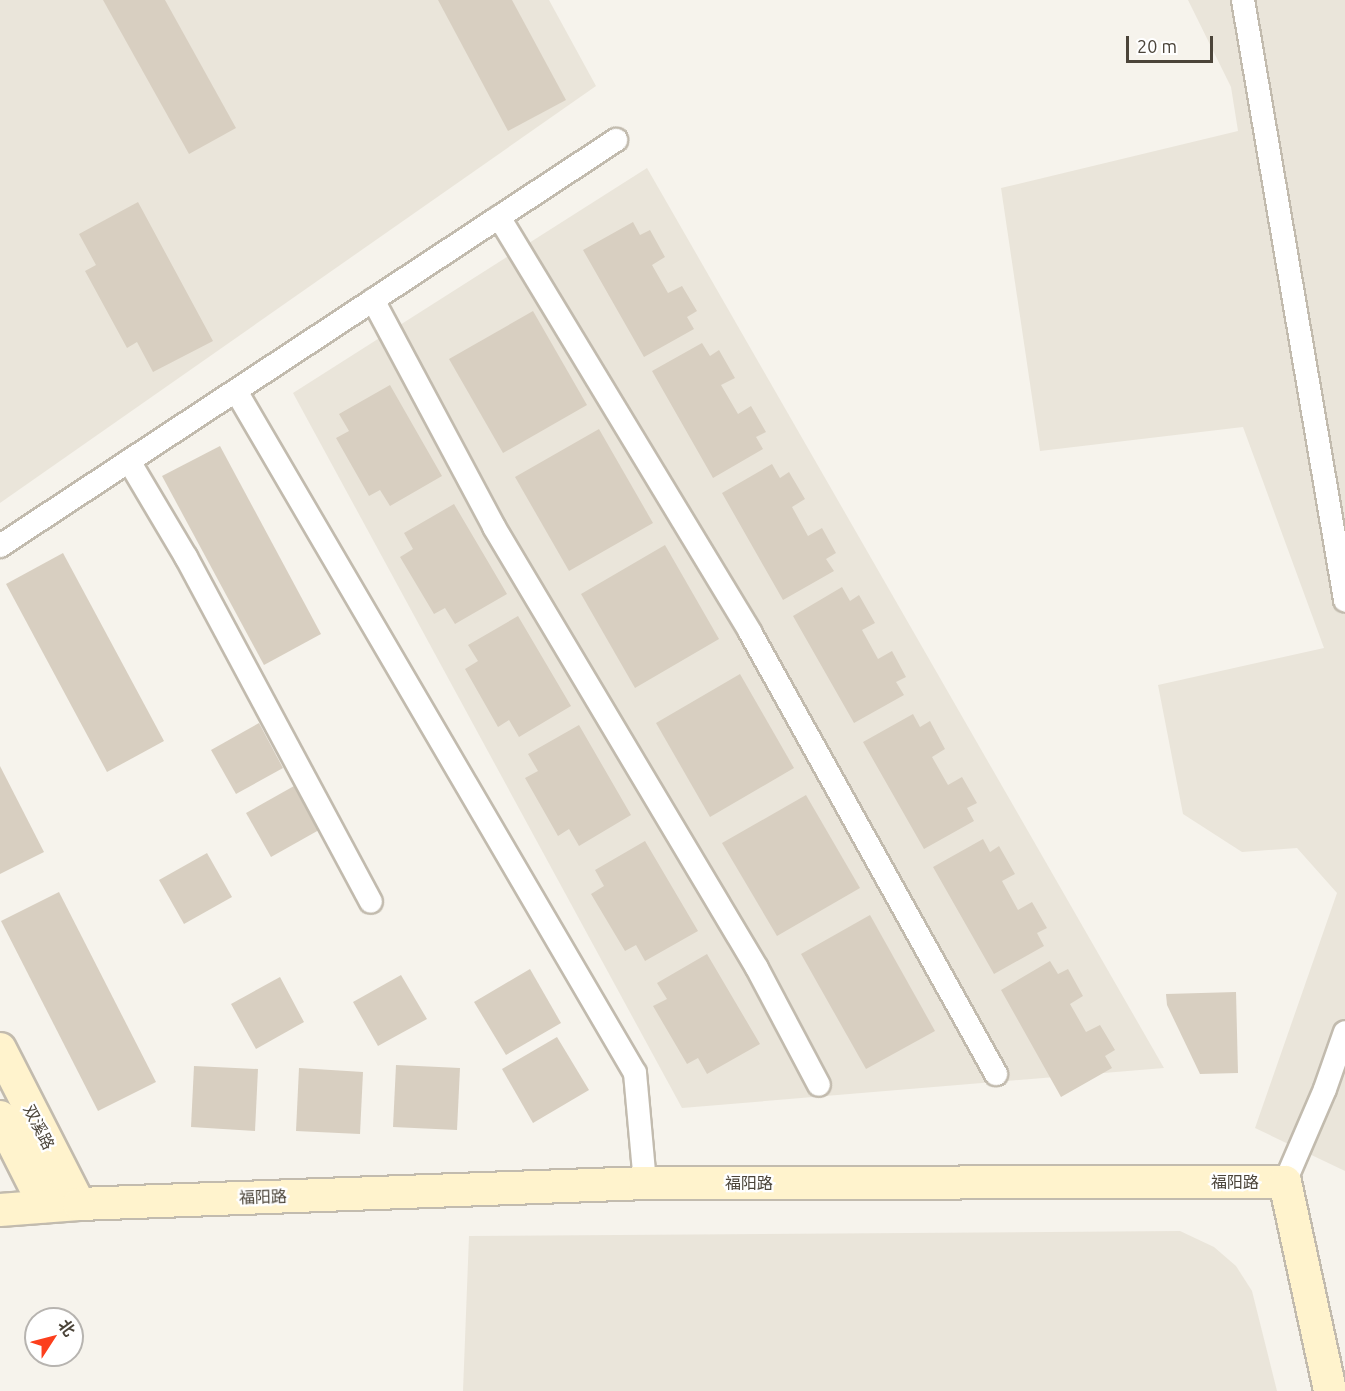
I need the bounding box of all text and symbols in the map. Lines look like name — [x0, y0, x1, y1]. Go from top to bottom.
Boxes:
scale bar — [1129, 24, 1216, 62]
text: 20 m — [1137, 36, 1177, 56]
street label: 双溪路 — [20, 1101, 58, 1153]
street label: 福阳路 — [1211, 1172, 1259, 1192]
street label: 福阳路 — [725, 1173, 773, 1193]
street label: 福阳路 — [239, 1187, 287, 1207]
north arrow — [24, 1307, 84, 1367]
text: 北 — [55, 1316, 79, 1339]

